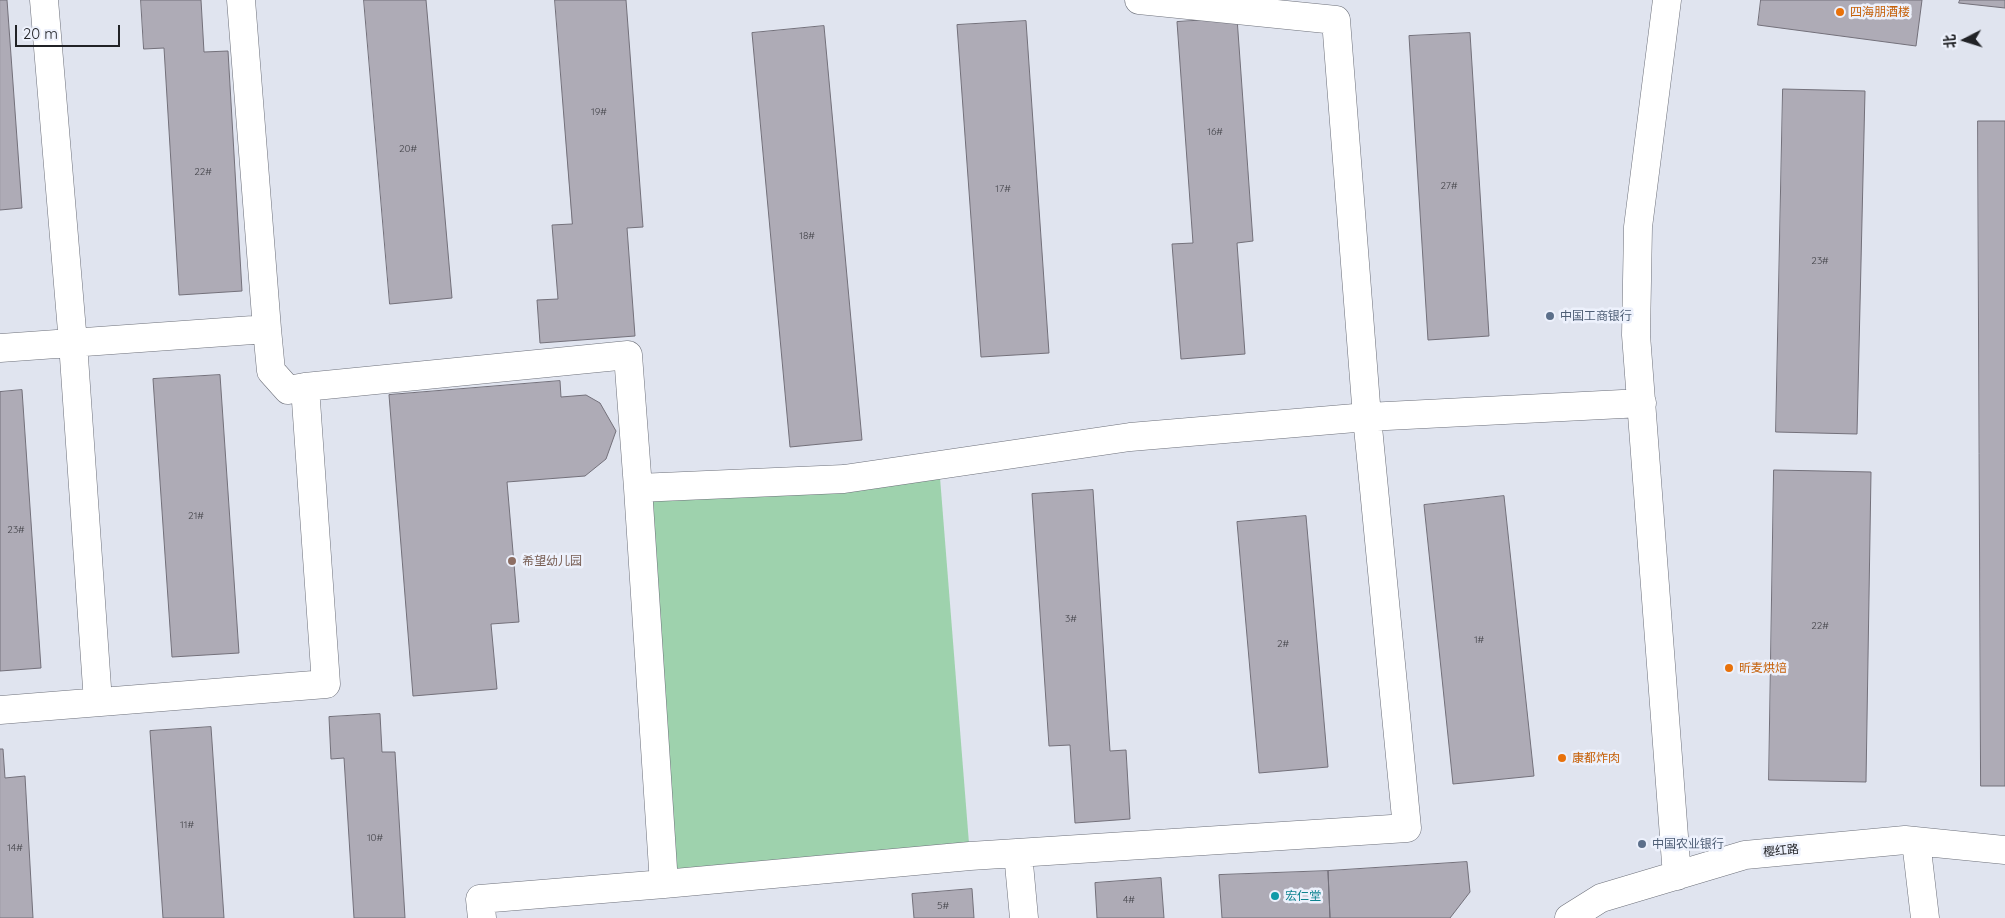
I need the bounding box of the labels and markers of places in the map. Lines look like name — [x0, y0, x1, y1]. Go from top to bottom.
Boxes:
place label: 四海朋酒楼 — [1850, 5, 1910, 19]
marker: 四海朋酒楼 — [1834, 6, 1846, 18]
place label: 中国工商银行 — [1560, 309, 1632, 323]
marker: 中国工商银行 — [1544, 310, 1556, 322]
place label: 希望幼儿园 — [522, 554, 582, 568]
marker: 希望幼儿园 — [506, 555, 518, 567]
place label: 昕麦烘焙 — [1739, 661, 1787, 675]
marker: 昕麦烘焙 — [1723, 662, 1735, 674]
place label: 康都炸肉 — [1572, 751, 1620, 765]
marker: 康都炸肉 — [1556, 752, 1568, 764]
place label: 中国农业银行 — [1652, 837, 1724, 851]
marker: 中国农业银行 — [1636, 838, 1648, 850]
place label: 宏仁堂 — [1285, 889, 1321, 903]
marker: 宏仁堂 — [1269, 890, 1281, 902]

